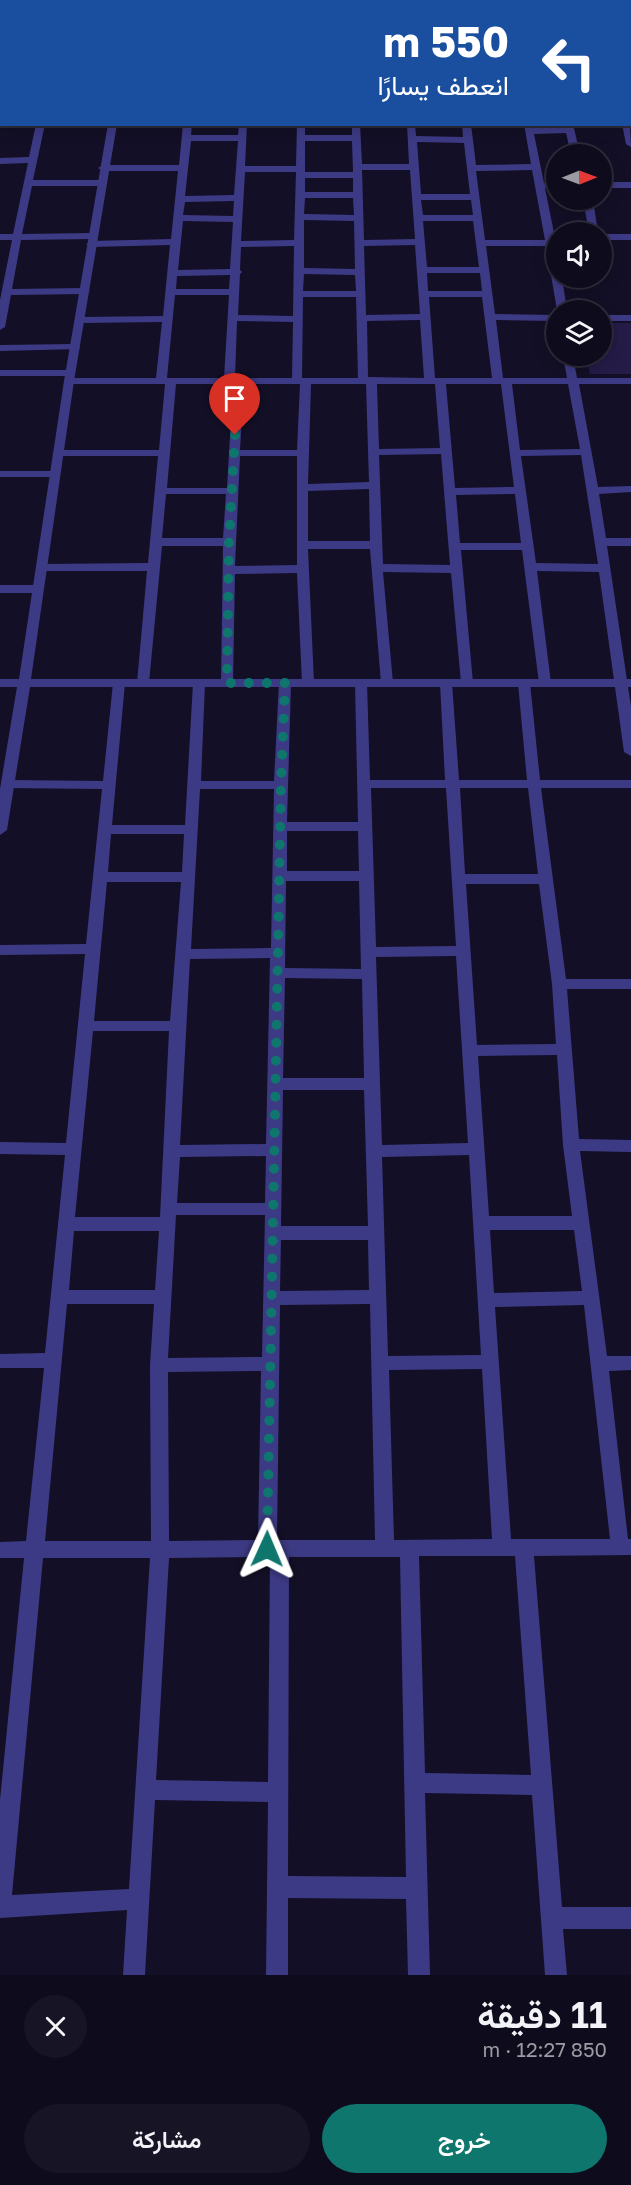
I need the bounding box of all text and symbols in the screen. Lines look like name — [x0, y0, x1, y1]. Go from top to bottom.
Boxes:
text: 550 m — [383, 16, 509, 66]
icon: left — [530, 24, 608, 102]
text: انعطف يسارًا — [378, 69, 509, 101]
north arrow — [546, 144, 612, 210]
map controls — [546, 144, 612, 366]
button: sound — [546, 222, 612, 288]
button: layers — [546, 300, 612, 366]
pin — [209, 373, 260, 435]
icon: arrive — [218, 382, 251, 415]
position arrow — [235, 1517, 299, 1581]
text: 11 دقيقة — [477, 1993, 607, 2036]
button: close — [24, 1995, 87, 2058]
text: 850 m · 12:27 — [483, 2037, 607, 2061]
button: مشاركة — [24, 2104, 310, 2173]
button: خروج — [322, 2104, 607, 2173]

